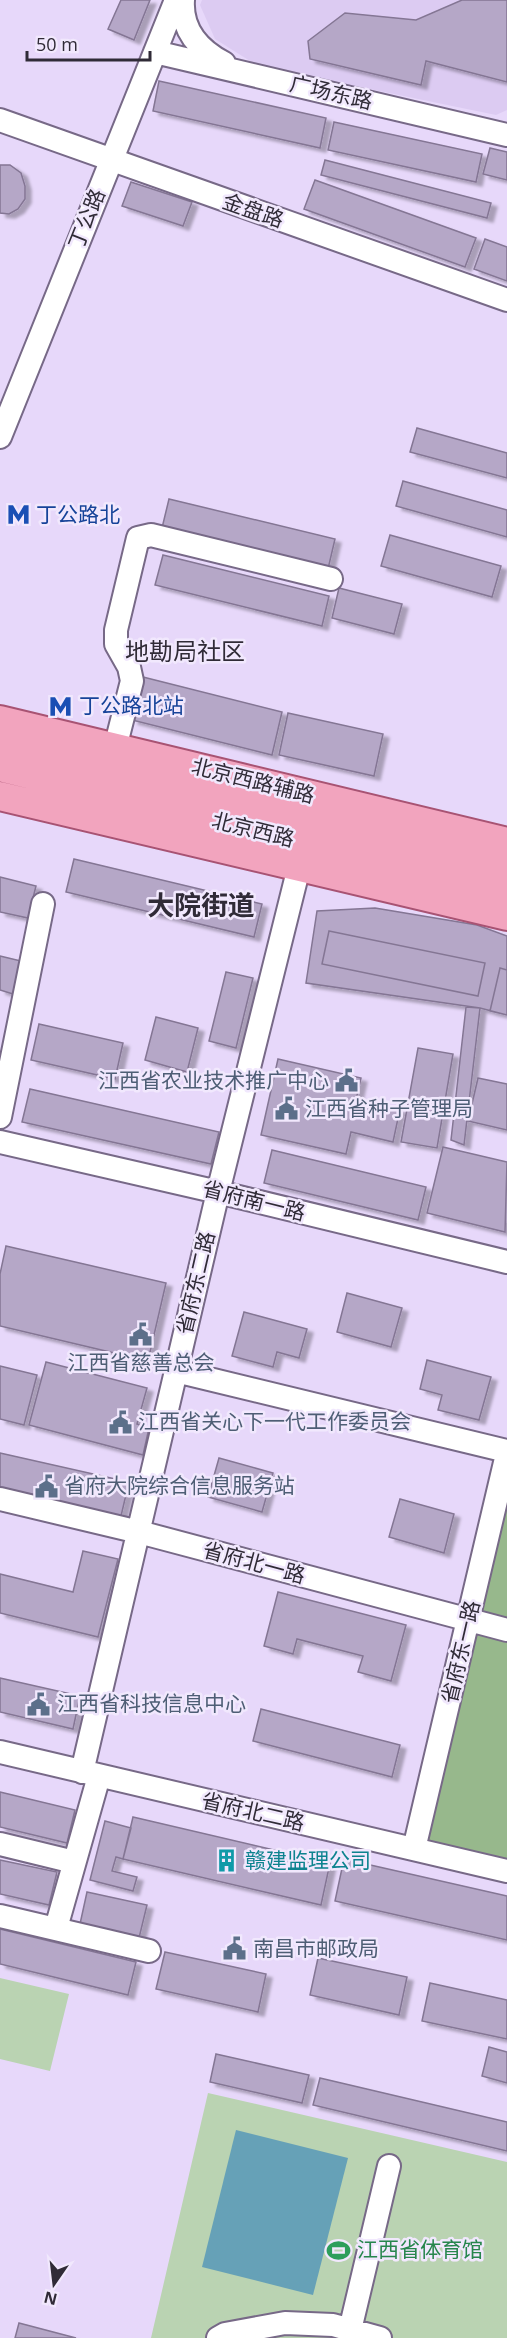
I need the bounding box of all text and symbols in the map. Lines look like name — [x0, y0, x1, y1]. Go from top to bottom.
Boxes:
scale bar — [27, 24, 150, 62]
text: 50 m — [36, 32, 78, 56]
street label: 广场东路 — [287, 69, 375, 115]
street label: 丁公路 — [61, 184, 111, 253]
street label: 金盘路 — [219, 187, 288, 234]
place label: 丁公路北 — [36, 500, 120, 528]
metro station icon: 丁公路北 — [5, 502, 31, 528]
district label: 地勘局社区 — [125, 634, 245, 667]
place label: 丁公路北站 — [79, 691, 184, 719]
metro station icon: 丁公路北站 — [48, 693, 74, 719]
street label: 北京西路辅路 — [189, 751, 318, 809]
street label: 北京西路 — [209, 805, 297, 853]
district label: 大院街道 — [147, 886, 255, 923]
place label: 江西省农业技术推广中心 — [98, 1066, 329, 1094]
public building icon: 江西省农业技术推广中心 — [334, 1068, 360, 1094]
place label: 江西省种子管理局 — [305, 1094, 473, 1122]
public building icon: 江西省种子管理局 — [274, 1096, 300, 1122]
street label: 省府南一路 — [200, 1174, 309, 1226]
street label: 省府东二路 — [170, 1228, 220, 1337]
public building icon: 江西省慈善总会 — [128, 1322, 154, 1348]
place label: 江西省慈善总会 — [68, 1348, 215, 1376]
place label: 江西省关心下一代工作委员会 — [138, 1407, 411, 1435]
public building icon: 江西省关心下一代工作委员会 — [107, 1409, 133, 1435]
place label: 省府大院综合信息服务站 — [64, 1471, 295, 1499]
public building icon: 省府大院综合信息服务站 — [33, 1473, 59, 1499]
street label: 省府北一路 — [200, 1535, 309, 1589]
street label: 省府东一路 — [435, 1597, 485, 1706]
place label: 江西省科技信息中心 — [57, 1689, 246, 1717]
public building icon: 江西省科技信息中心 — [26, 1691, 52, 1717]
street label: 省府北二路 — [199, 1786, 308, 1836]
place label: 赣建监理公司 — [245, 1846, 371, 1874]
building icon: 赣建监理公司 — [214, 1848, 240, 1874]
place label: 南昌市邮政局 — [253, 1934, 379, 1962]
public building icon: 南昌市邮政局 — [222, 1936, 248, 1962]
place label: 江西省体育馆 — [357, 2235, 483, 2263]
sports icon: 江西省体育馆 — [326, 2237, 352, 2263]
north arrow — [24, 2254, 84, 2314]
text: N — [41, 2286, 59, 2311]

